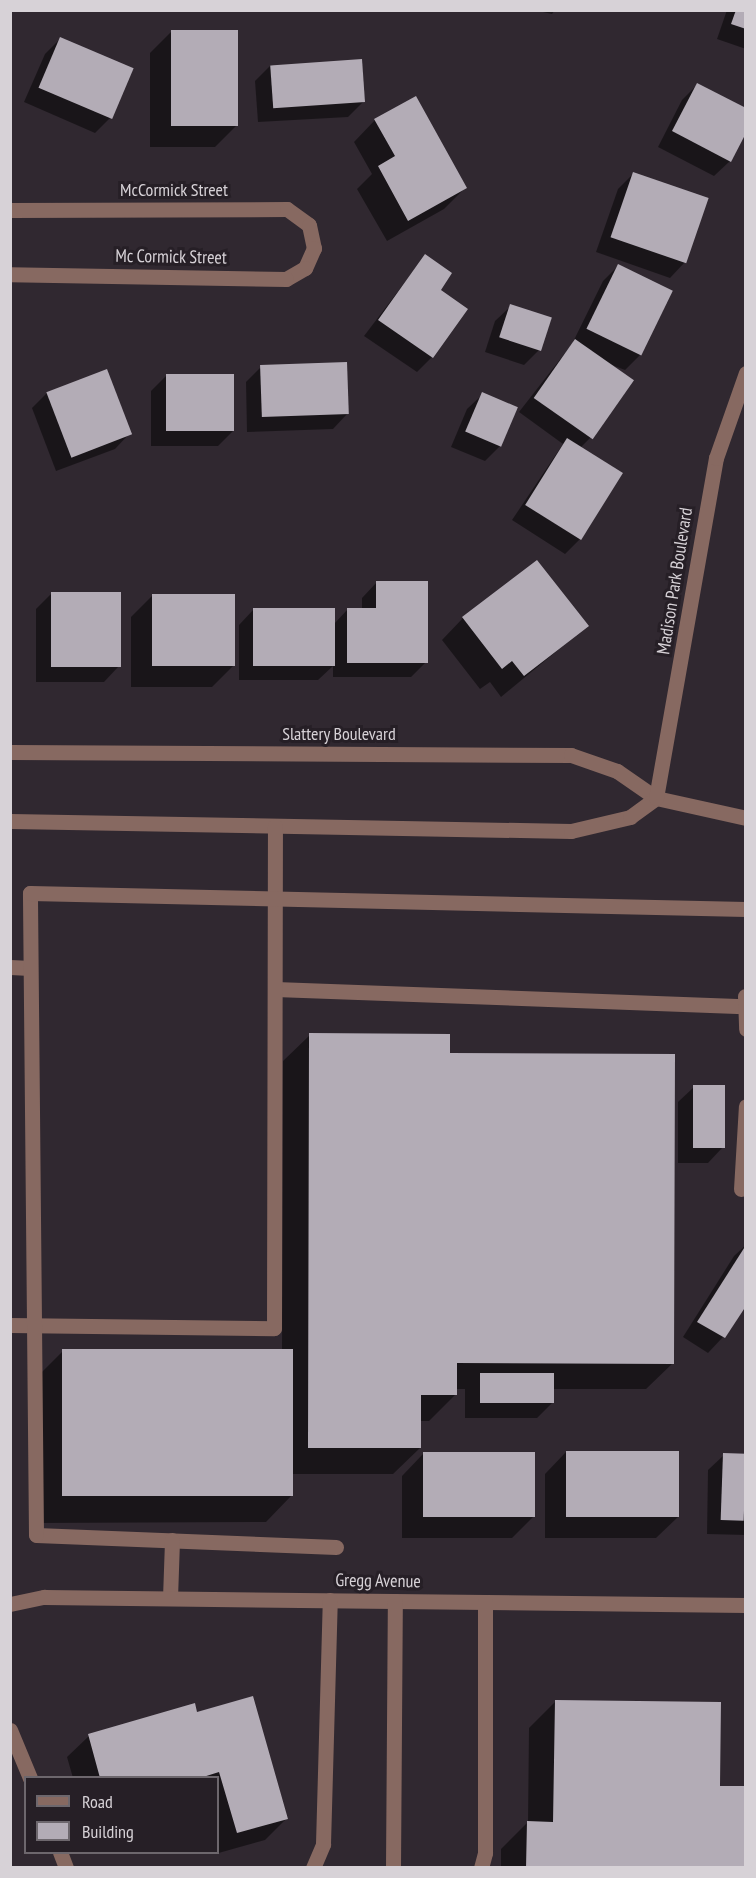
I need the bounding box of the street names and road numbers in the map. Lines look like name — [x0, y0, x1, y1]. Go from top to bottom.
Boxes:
street label: McCormick Street — [120, 179, 228, 201]
street label: Mc Cormick Street — [115, 245, 227, 269]
street label: Madison Park Boulevard — [653, 506, 697, 656]
street label: Slattery Boulevard — [282, 723, 396, 745]
street label: Gregg Avenue — [335, 1569, 421, 1593]

